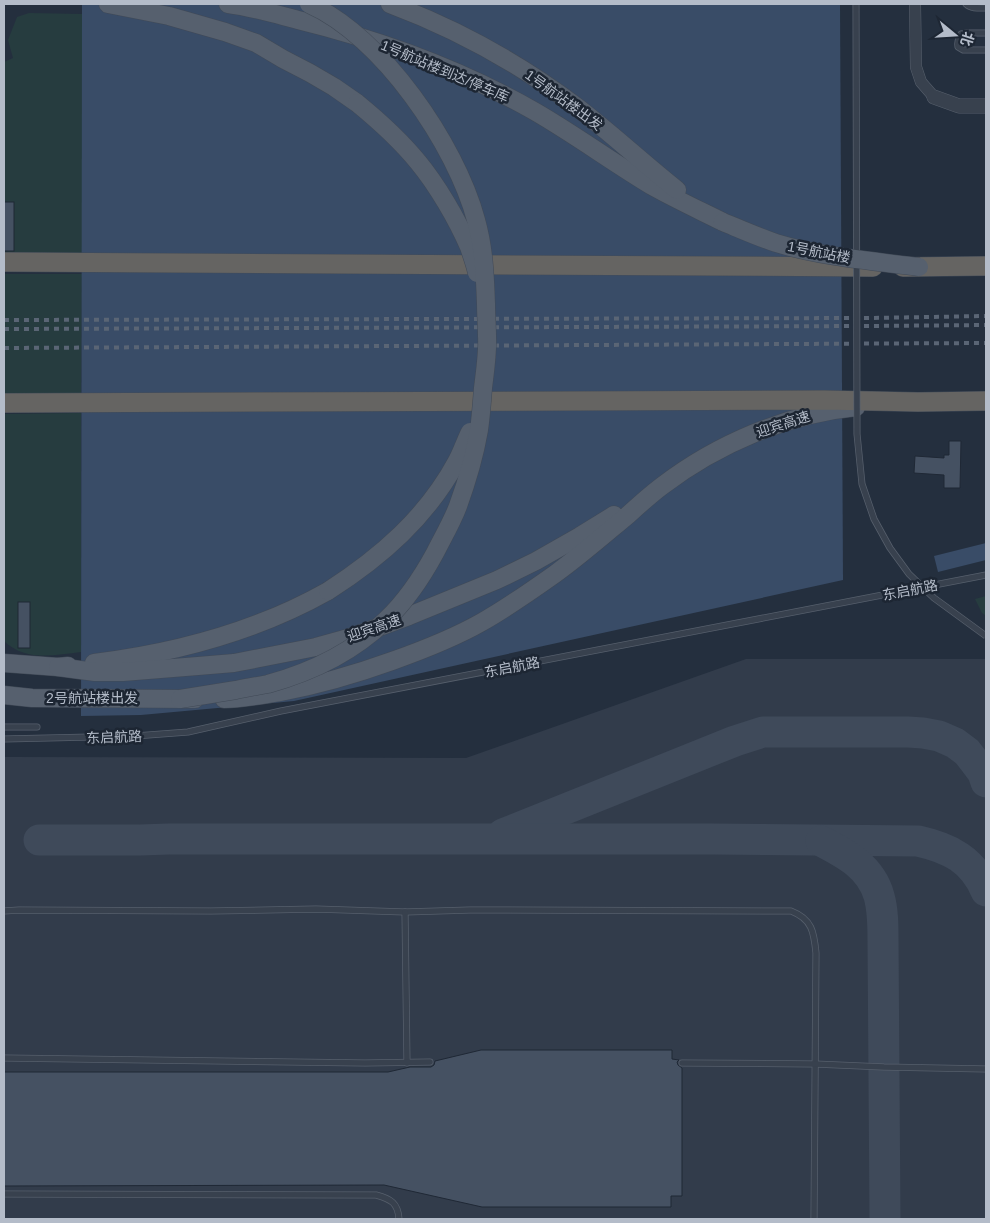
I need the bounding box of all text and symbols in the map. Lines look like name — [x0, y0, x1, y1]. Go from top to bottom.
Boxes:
north arrow — [930, 10, 980, 60]
text: 北 — [958, 30, 977, 48]
street label: 1号航站楼到达/停车库 — [379, 37, 511, 105]
street label: 1号航站楼出发 — [522, 67, 606, 133]
street label: 1号航站楼 — [786, 238, 852, 266]
street label: 迎宾高速 — [754, 408, 812, 440]
street label: 东启航路 — [881, 577, 939, 603]
street label: 迎宾高速 — [345, 611, 403, 645]
street label: 东启航路 — [483, 654, 541, 680]
street label: 2号航站楼出发 — [46, 690, 138, 706]
street label: 东启航路 — [86, 728, 142, 746]

